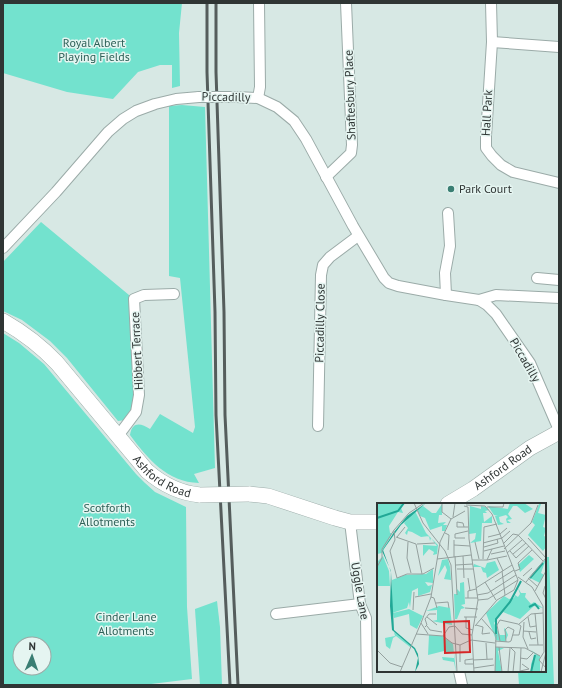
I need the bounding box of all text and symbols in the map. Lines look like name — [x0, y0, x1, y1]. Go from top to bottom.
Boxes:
park label: Royal Albert Playing Fields — [58, 35, 130, 64]
street label: Shaftesbury Place — [340, 50, 359, 140]
street label: Piccadilly — [202, 89, 251, 104]
street label: Hall Park — [478, 89, 495, 136]
place label: Park Court — [459, 181, 512, 196]
marker: Park Court — [446, 184, 456, 194]
street label: Piccadilly Close — [311, 283, 328, 363]
street label: Hibbert Terrace — [127, 312, 146, 390]
street label: Piccadilly — [507, 335, 544, 385]
street label: Ashford Road — [471, 441, 535, 493]
street label: Ashford Road — [130, 452, 193, 500]
park label: Scotforth Allotments — [79, 500, 135, 529]
inset map — [377, 503, 546, 672]
street label: Uggle Lane — [348, 561, 373, 621]
park label: Cinder Lane Allotments — [95, 609, 157, 638]
north arrow — [12, 636, 52, 676]
text: N — [28, 639, 36, 653]

